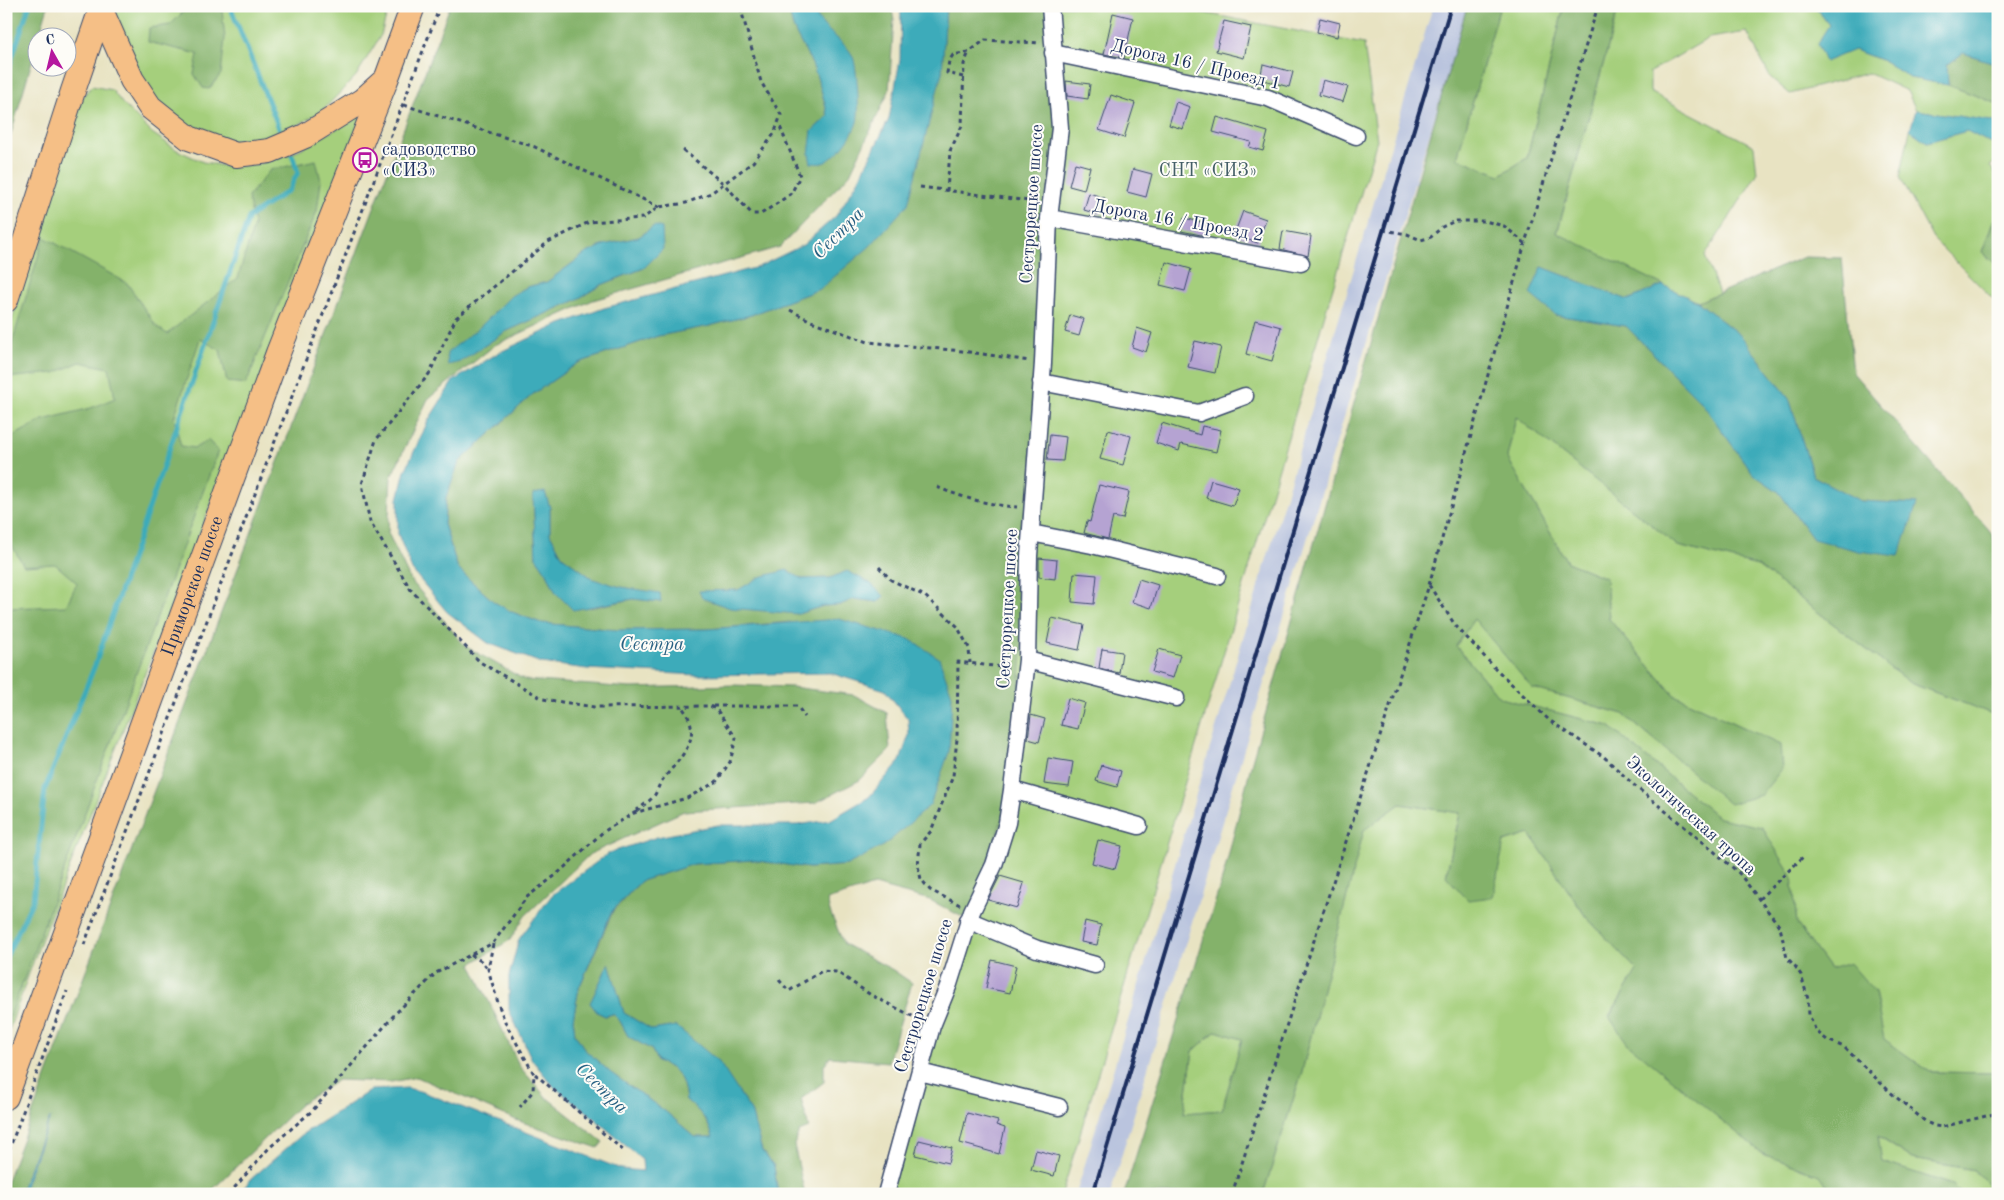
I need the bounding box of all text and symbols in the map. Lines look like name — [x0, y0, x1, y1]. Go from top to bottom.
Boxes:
north arrow — [28, 28, 78, 78]
text: С — [45, 33, 56, 48]
street label: Дорога 16 / Проезд 1 — [1109, 37, 1283, 93]
street label: Сестрорецкое шоссе — [1017, 123, 1047, 285]
place label: садоводство «СИЗ» — [382, 141, 476, 180]
bus stop icon: садоводство «СИЗ» — [352, 147, 378, 173]
park label: СНТ «СИЗ» — [1159, 162, 1257, 180]
street label: Дорога 16 / Проезд 2 — [1091, 197, 1265, 245]
water label: Сестра — [810, 205, 868, 263]
street label: Приморское шоссе — [159, 514, 227, 659]
street label: Сестрорецкое шоссе — [995, 528, 1021, 690]
water label: Сестра — [620, 636, 684, 655]
street label: Экологическая тропа — [1623, 753, 1760, 879]
street label: Сестрорецкое шоссе — [892, 917, 956, 1075]
water label: Сестра — [571, 1060, 631, 1118]

